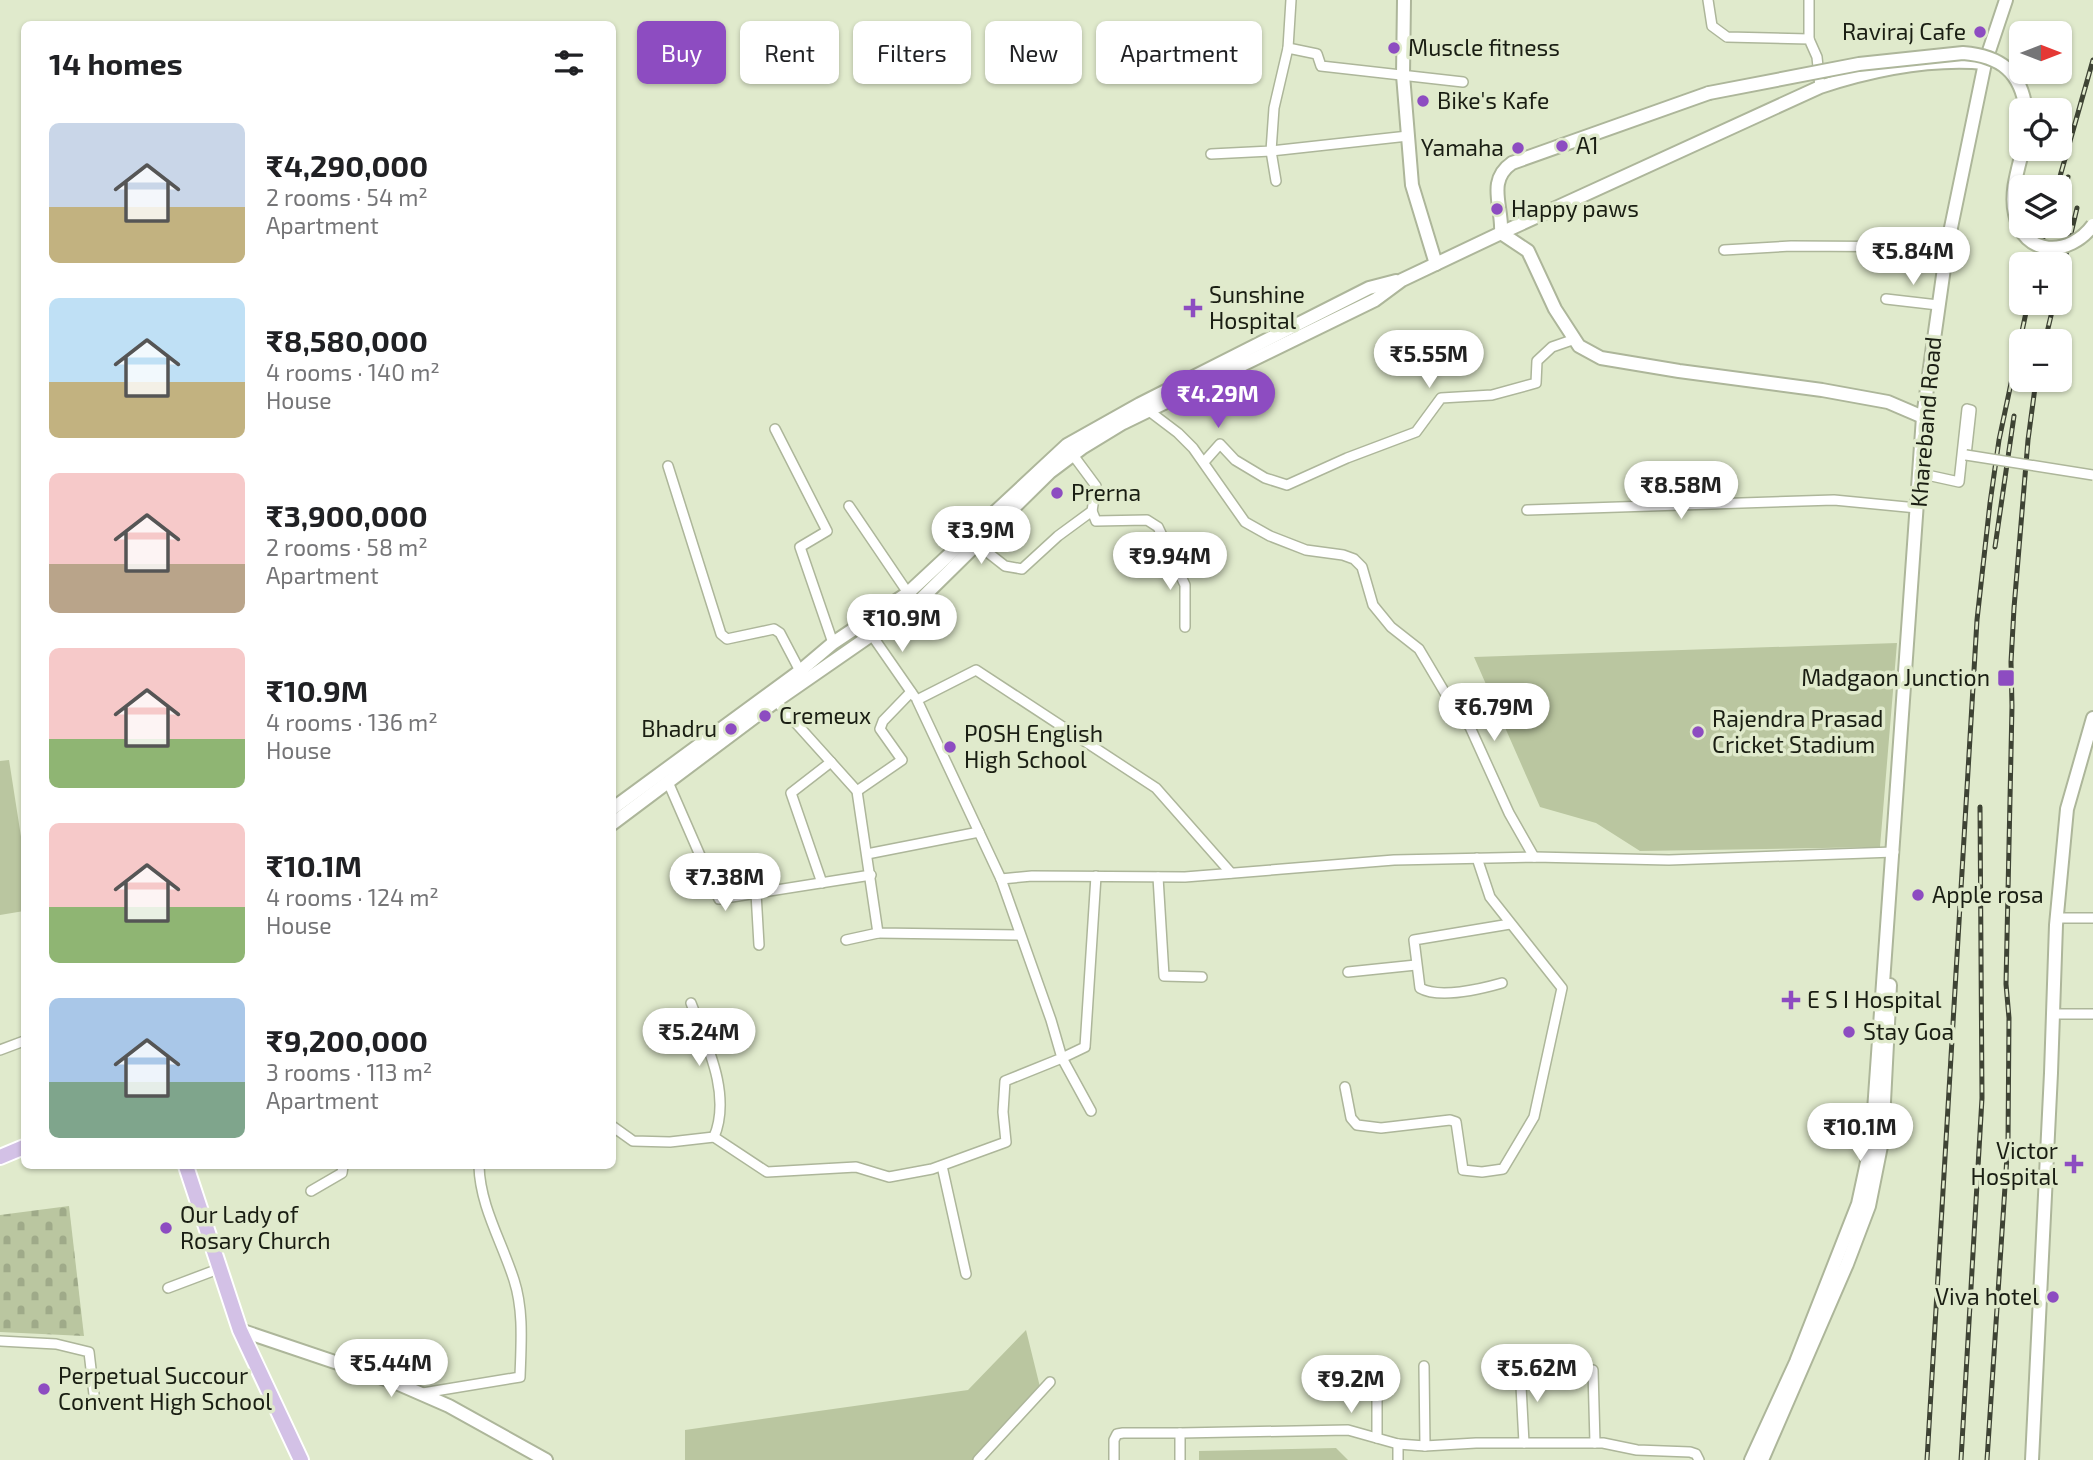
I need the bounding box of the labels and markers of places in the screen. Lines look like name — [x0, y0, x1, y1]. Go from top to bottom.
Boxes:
place label: Raviraj Cafe — [1842, 17, 1966, 45]
marker: Raviraj Cafe — [1972, 24, 1988, 40]
place label: Muscle fitness — [1408, 33, 1560, 61]
marker: Muscle fitness — [1386, 40, 1402, 56]
place label: Bike's Kafe — [1437, 86, 1549, 114]
marker: Bike's Kafe — [1415, 93, 1431, 109]
place label: A1 — [1576, 131, 1599, 159]
place label: Yamaha — [1421, 133, 1504, 161]
marker: A1 — [1554, 138, 1570, 154]
marker: Yamaha — [1510, 140, 1526, 156]
place label: Happy paws — [1511, 194, 1639, 222]
marker: Happy paws — [1489, 201, 1505, 217]
pin: ₹5.84M — [1856, 228, 1970, 287]
place label: Sunshine Hospital — [1209, 280, 1305, 334]
marker: Sunshine Hospital — [1183, 298, 1203, 318]
pin: ₹5.55M — [1372, 330, 1486, 390]
pin: ₹4.29M — [1161, 370, 1275, 430]
pin: ₹8.58M — [1624, 462, 1738, 521]
place label: Prerna — [1071, 478, 1141, 506]
marker: Prerna — [1049, 485, 1065, 501]
pin: ₹3.9M — [932, 506, 1030, 566]
pin: ₹9.94M — [1113, 532, 1227, 592]
pin: ₹10.9M — [845, 594, 959, 654]
place label: Madgaon Junction — [1801, 663, 1990, 691]
marker: Madgaon Junction — [1996, 668, 2016, 688]
pin: ₹6.79M — [1437, 684, 1551, 743]
place label: Cremeux — [779, 701, 871, 729]
place label: Rajendra Prasad Cricket Stadium — [1712, 704, 1883, 758]
marker: Cremeux — [757, 708, 773, 724]
place label: Bhadru — [641, 714, 717, 742]
place label: POSH English High School — [964, 719, 1103, 773]
marker: Bhadru — [723, 721, 739, 737]
marker: Rajendra Prasad Cricket Stadium — [1690, 724, 1706, 740]
marker: POSH English High School — [942, 739, 958, 755]
pin: ₹7.38M — [668, 853, 782, 913]
place label: Apple rosa — [1932, 880, 2044, 908]
marker: Apple rosa — [1910, 887, 1926, 903]
place label: E S I Hospital — [1807, 985, 1942, 1013]
marker: E S I Hospital — [1781, 990, 1801, 1010]
pin: ₹5.24M — [642, 1009, 756, 1068]
place label: Stay Goa — [1863, 1017, 1954, 1045]
marker: Stay Goa — [1841, 1024, 1857, 1040]
pin: ₹10.1M — [1803, 1104, 1917, 1163]
place label: Victor Hospital — [1971, 1136, 2058, 1190]
marker: Victor Hospital — [2064, 1154, 2084, 1174]
place label: Our Lady of Rosary Church — [180, 1200, 331, 1254]
marker: Our Lady of Rosary Church — [158, 1220, 174, 1236]
place label: Viva hotel — [1935, 1282, 2039, 1310]
marker: Viva hotel — [2045, 1289, 2061, 1305]
pin: ₹5.44M — [334, 1340, 448, 1399]
pin: ₹5.62M — [1480, 1344, 1594, 1404]
pin: ₹9.2M — [1302, 1356, 1400, 1415]
place label: Perpetual Succour Convent High School — [58, 1361, 272, 1415]
marker: Perpetual Succour Convent High School — [36, 1381, 52, 1397]

